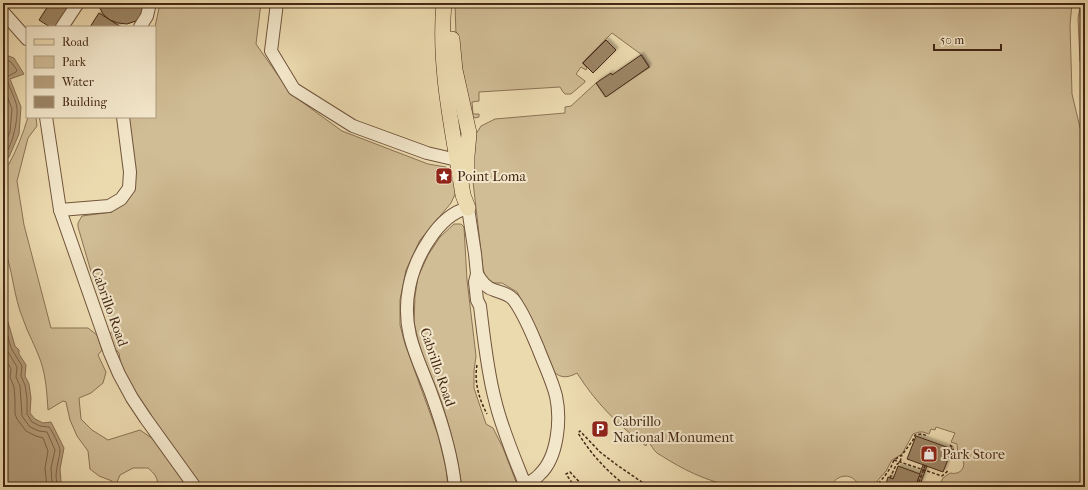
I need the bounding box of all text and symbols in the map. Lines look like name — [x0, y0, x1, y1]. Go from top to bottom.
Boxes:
legend — [26, 26, 156, 118]
scale bar — [934, 26, 1001, 52]
text: 50 m — [940, 33, 964, 47]
text: Road — [62, 35, 89, 49]
text: Park — [62, 55, 87, 69]
text: Water — [61, 75, 95, 89]
text: Building — [62, 95, 107, 109]
place icon: Point Loma — [434, 166, 454, 186]
place label: Point Loma — [457, 168, 526, 185]
street label: Cabrillo Road — [87, 266, 132, 349]
street label: Cabrillo Road — [416, 326, 459, 409]
place label: Cabrillo National Monument — [613, 413, 734, 446]
parking icon: Cabrillo National Monument — [590, 419, 610, 439]
shop icon: Park Store — [919, 444, 939, 464]
place label: Park Store — [942, 446, 1005, 463]

